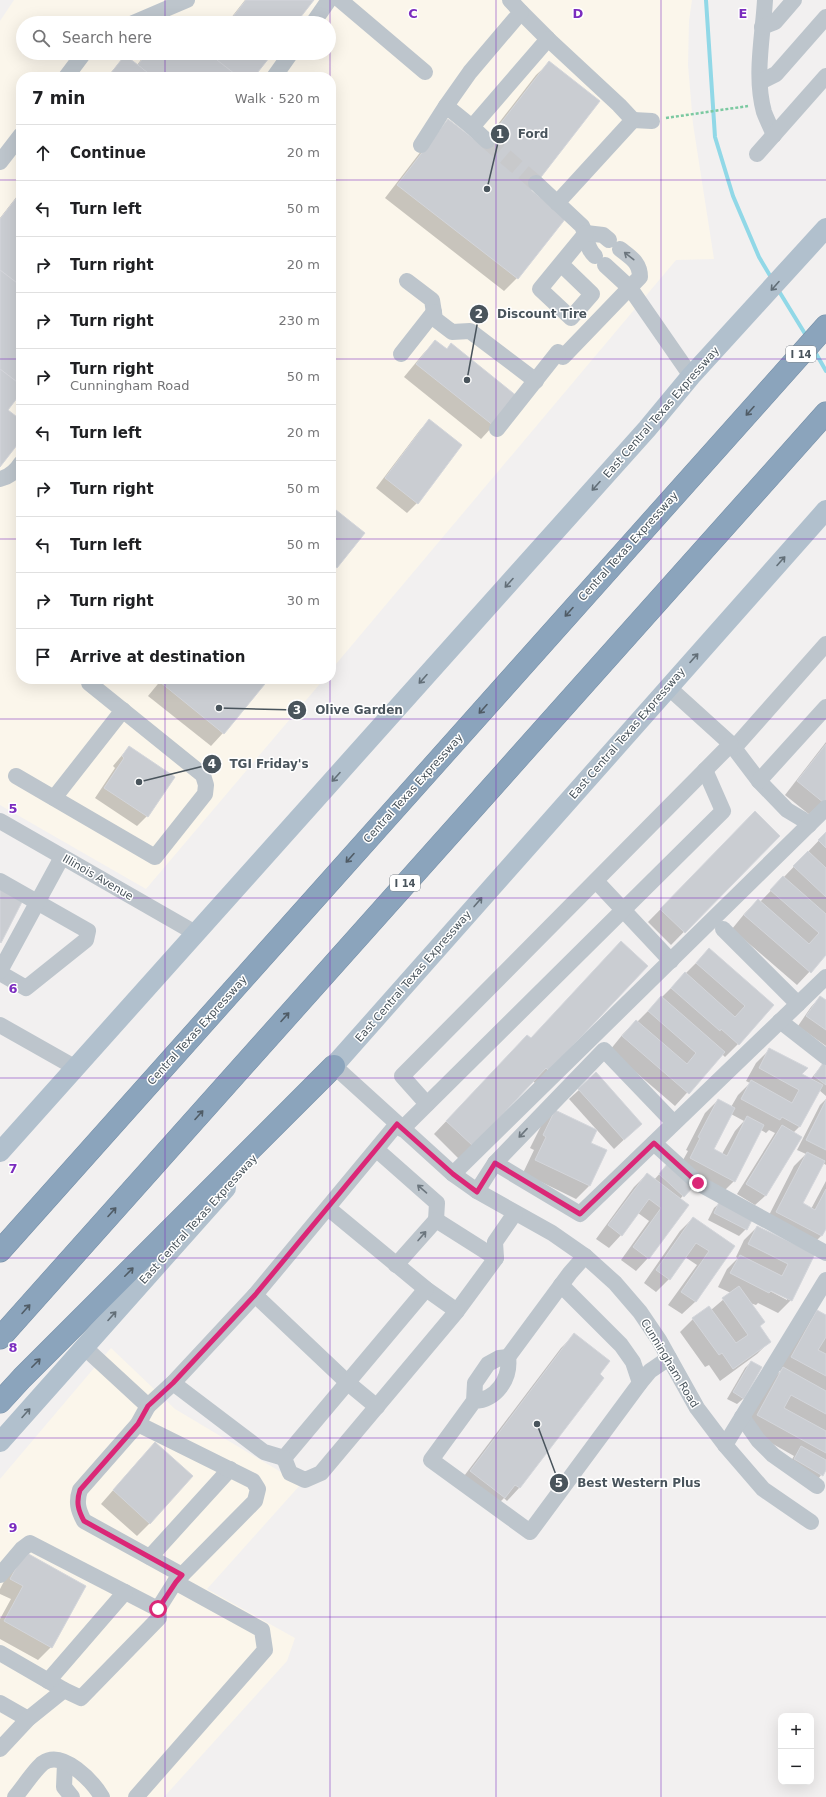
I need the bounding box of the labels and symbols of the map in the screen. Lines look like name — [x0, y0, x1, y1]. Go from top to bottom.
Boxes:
text: C — [408, 6, 418, 21]
text: D — [573, 6, 584, 21]
text: E — [739, 6, 747, 21]
callout: Ford — [490, 122, 556, 146]
text: 1 — [496, 127, 504, 141]
text: Ford — [518, 127, 548, 141]
one-way arrow — [624, 252, 635, 261]
one-way arrow — [770, 281, 779, 291]
callout: Discount Tire — [469, 302, 595, 326]
text: 2 — [475, 307, 483, 321]
text: Discount Tire — [497, 307, 587, 321]
street label: East Central Texas Expressway — [601, 344, 722, 481]
road number: I 14 — [786, 346, 816, 362]
one-way arrow — [745, 406, 754, 416]
one-way arrow — [591, 481, 601, 491]
street label: Central Texas Expressway — [576, 489, 681, 604]
one-way arrow — [776, 555, 785, 566]
one-way arrow — [505, 577, 514, 588]
one-way arrow — [565, 607, 574, 617]
one-way arrow — [689, 653, 698, 663]
street label: East Central Texas Expressway — [567, 665, 688, 802]
one-way arrow — [418, 674, 427, 685]
callout: Olive Garden — [287, 698, 411, 722]
text: 3 — [293, 703, 301, 717]
text: Olive Garden — [315, 703, 403, 717]
one-way arrow — [478, 704, 488, 714]
street label: Central Texas Expressway — [361, 731, 466, 846]
callout: TGI Friday's — [202, 752, 317, 776]
text: 4 — [208, 757, 216, 771]
text: TGI Friday's — [229, 757, 309, 771]
one-way arrow — [332, 771, 341, 782]
text: 5 — [8, 801, 18, 816]
street label: Illinois Avenue — [60, 852, 136, 903]
one-way arrow — [346, 853, 355, 863]
road number: I 14 — [390, 875, 420, 891]
one-way arrow — [474, 897, 483, 907]
street label: East Central Texas Expressway — [353, 908, 474, 1045]
street label: Central Texas Expressway — [145, 973, 250, 1088]
text: 6 — [8, 981, 18, 996]
one-way arrow — [281, 1012, 290, 1023]
one-way arrow — [194, 1110, 203, 1120]
one-way arrow — [519, 1128, 528, 1138]
street label: East Central Texas Expressway — [137, 1152, 260, 1287]
text: 7 — [8, 1161, 18, 1176]
route end — [689, 1174, 707, 1192]
one-way arrow — [416, 1184, 427, 1193]
one-way arrow — [108, 1206, 117, 1217]
one-way arrow — [418, 1230, 427, 1241]
one-way arrow — [124, 1267, 134, 1277]
one-way arrow — [21, 1304, 30, 1314]
one-way arrow — [107, 1311, 116, 1321]
street label: Cunningham Road — [638, 1317, 701, 1410]
text: 8 — [8, 1340, 18, 1355]
one-way arrow — [32, 1358, 41, 1368]
one-way arrow — [21, 1408, 30, 1418]
callout: Best Western Plus — [549, 1471, 708, 1495]
text: 5 — [555, 1476, 563, 1490]
text: Best Western Plus — [577, 1476, 701, 1490]
text: 9 — [8, 1520, 18, 1535]
route start — [149, 1600, 167, 1618]

